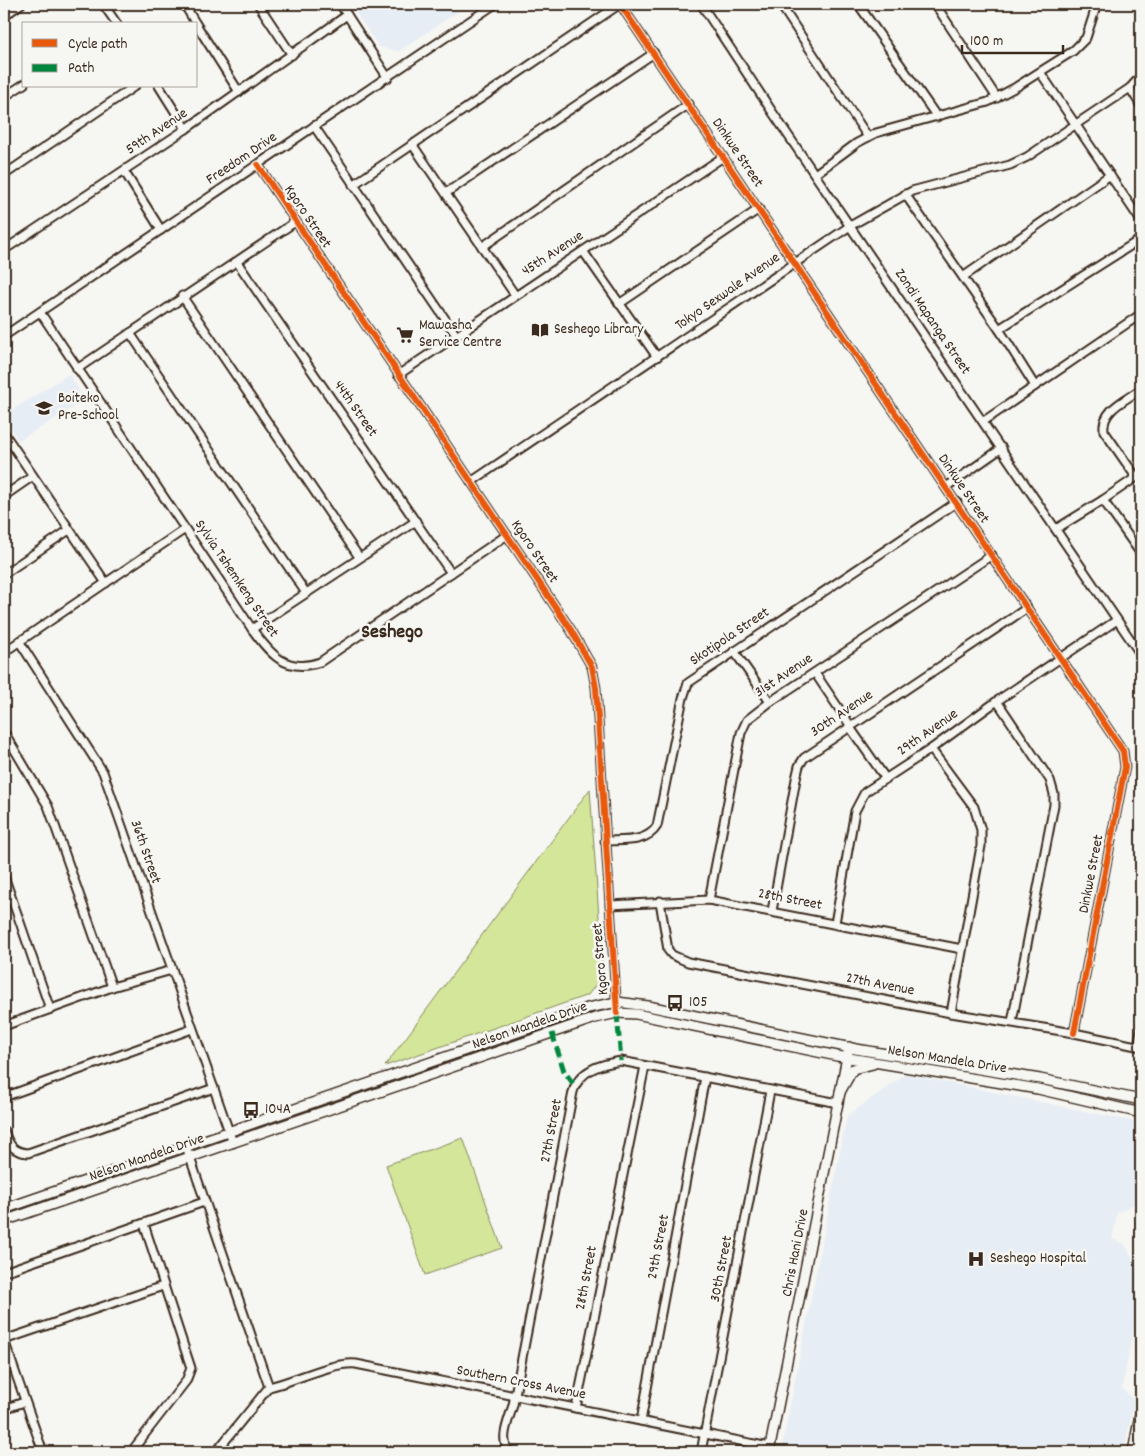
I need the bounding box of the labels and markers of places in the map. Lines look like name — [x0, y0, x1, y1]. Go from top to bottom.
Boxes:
place label: Mawasha Service Centre — [419, 315, 502, 354]
place label: Seshego Library — [554, 319, 644, 341]
library icon: Seshego Library — [530, 320, 550, 340]
supermarket icon: Mawasha Service Centre — [395, 325, 415, 345]
place label: Boiteko Pre-School — [58, 388, 119, 427]
school or university icon: Boiteko Pre-School — [34, 398, 54, 418]
place label: 105 — [689, 992, 707, 1014]
bus stop icon: 105 — [665, 993, 685, 1013]
place label: 104A — [265, 1099, 291, 1121]
bus stop icon: 104A — [241, 1100, 261, 1120]
place label: Seshego Hospital — [990, 1248, 1087, 1270]
hospital icon: Seshego Hospital — [966, 1249, 986, 1269]

